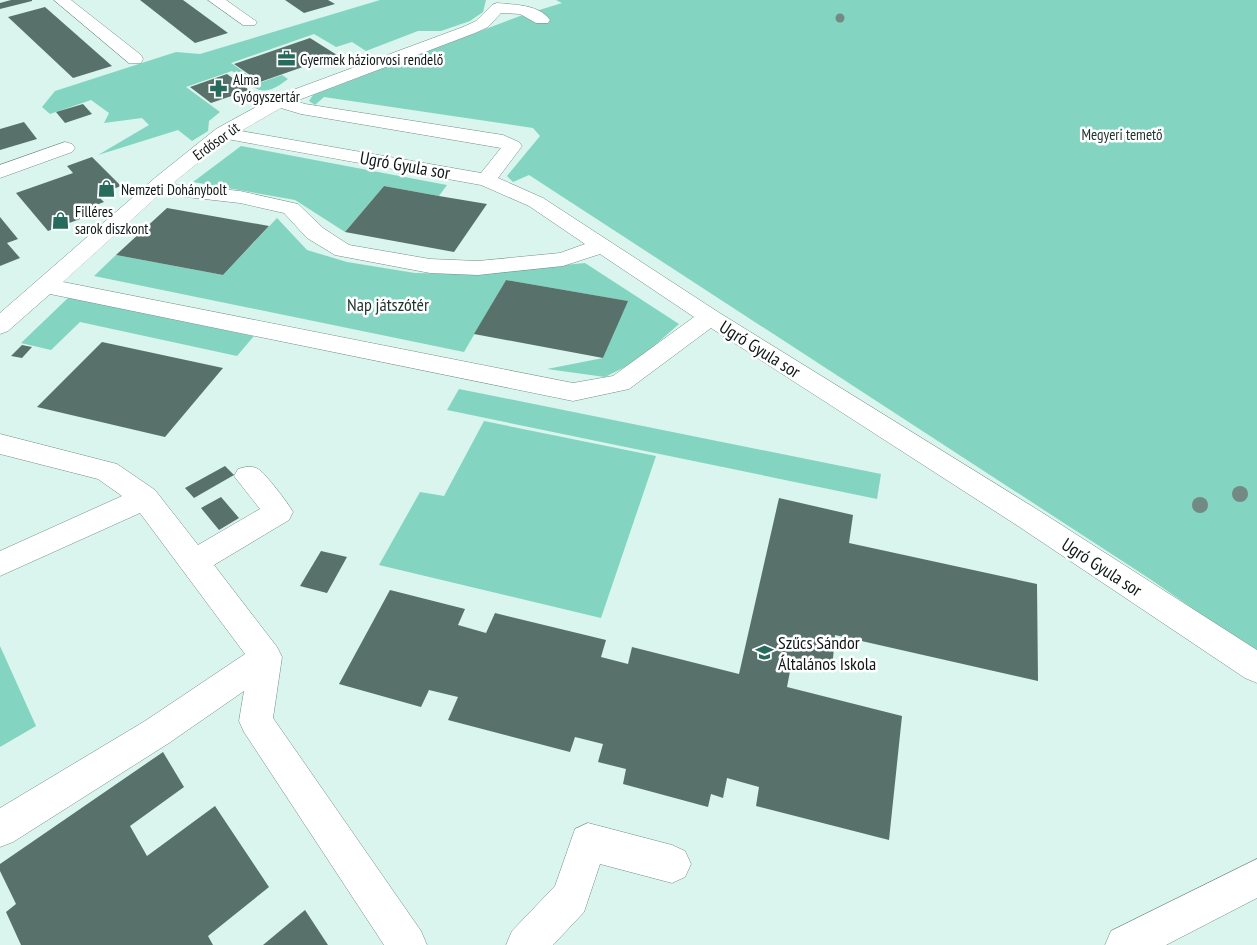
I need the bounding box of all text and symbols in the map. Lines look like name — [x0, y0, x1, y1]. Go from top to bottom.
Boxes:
office icon: Gyermek háziorvosi rendelő — [276, 49, 296, 69]
place label: Gyermek háziorvosi rendelő — [300, 50, 443, 69]
place label: Alma Gyógyszertár — [233, 70, 301, 106]
pharmacy icon: Alma Gyógyszertár — [209, 78, 229, 98]
street label: Erdősor út — [189, 118, 243, 164]
park label: Megyeri temető — [1081, 125, 1163, 144]
street label: Ugró Gyula sor — [358, 146, 452, 184]
shop icon: Nemzeti Dohánybolt — [97, 179, 117, 199]
place label: Nemzeti Dohánybolt — [121, 180, 227, 199]
place label: Filléres sarok diszkont — [75, 202, 148, 238]
shop icon: Filléres sarok diszkont — [51, 210, 71, 230]
park label: Nap játszótér — [347, 293, 429, 316]
street label: Ugró Gyula sor — [715, 315, 805, 383]
street label: Ugró Gyula sor — [1058, 533, 1147, 601]
place label: Szűcs Sándor Általános Iskola — [778, 631, 876, 675]
school or university icon: Szűcs Sándor Általános Iskola — [754, 642, 774, 662]

